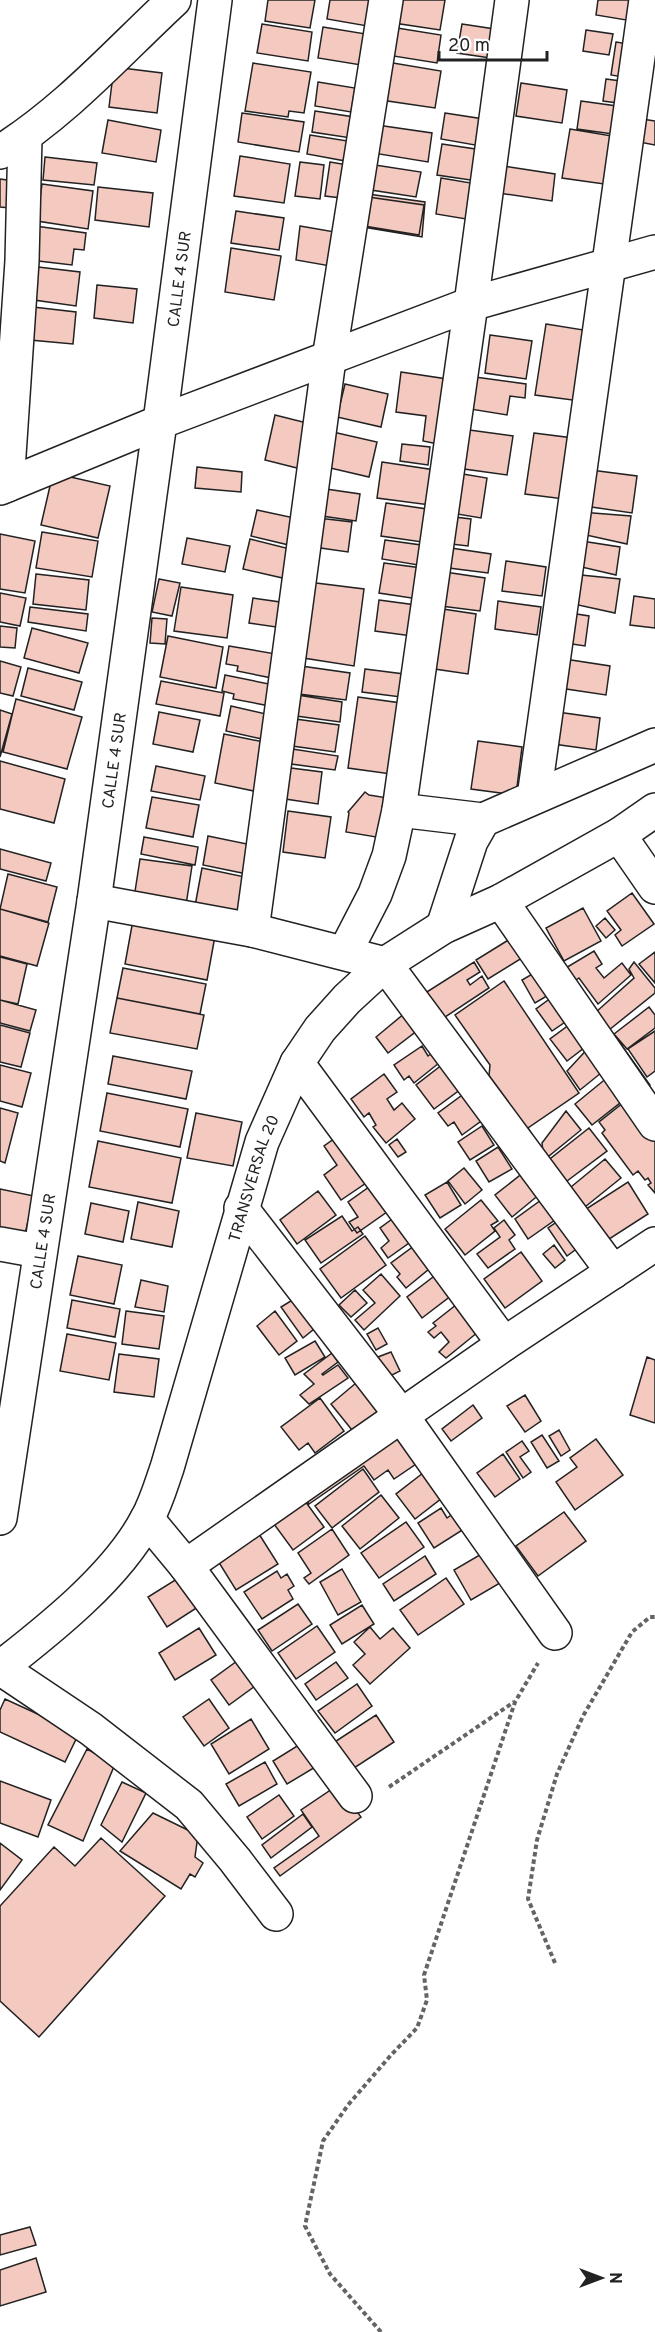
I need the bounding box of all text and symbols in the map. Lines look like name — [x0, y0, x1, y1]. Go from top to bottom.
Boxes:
scale bar — [439, 24, 547, 62]
text: 20 m — [448, 35, 490, 58]
street label: CALLE 4 SUR — [164, 230, 197, 328]
street label: CALLE 4 SUR — [99, 711, 132, 810]
street label: TRANSVERSAL 20 — [225, 1112, 285, 1245]
street label: CALLE 4 SUR — [27, 1192, 61, 1291]
north arrow — [571, 2248, 631, 2308]
text: N — [604, 2272, 624, 2284]

